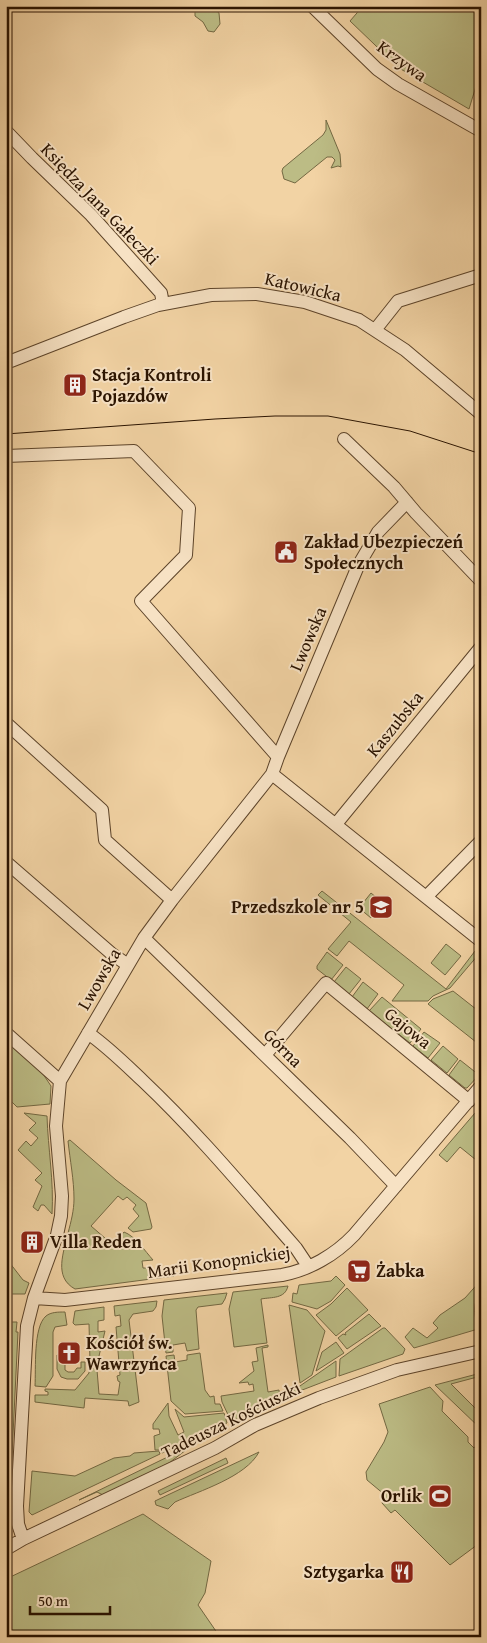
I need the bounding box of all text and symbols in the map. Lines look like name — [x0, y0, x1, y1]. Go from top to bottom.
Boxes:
street label: Krzywa — [372, 33, 433, 88]
street label: Księdza Jana Gałeczki — [35, 136, 166, 271]
street label: Katowicka — [262, 265, 344, 309]
place label: Stacja Kontroli Pojazdów — [92, 361, 212, 409]
building icon: Stacja Kontroli Pojazdów — [62, 372, 88, 398]
place label: Zakład Ubezpieczeń Społecznych — [304, 528, 464, 576]
public building icon: Zakład Ubezpieczeń Społecznych — [273, 539, 299, 565]
street label: Lwowska — [282, 602, 333, 675]
street label: Kaszubska — [360, 684, 430, 763]
place label: Przedszkole nr 5 — [231, 893, 364, 920]
school or university icon: Przedszkole nr 5 — [368, 894, 394, 920]
street label: Lwowska — [70, 942, 127, 1015]
street label: Gajowa — [379, 1000, 438, 1055]
street label: Górna — [258, 1022, 309, 1074]
place label: Villa Reden — [50, 1228, 142, 1255]
building icon: Villa Reden — [19, 1229, 45, 1255]
street label: Marii Konopnickiej — [146, 1238, 292, 1285]
place label: Żabka — [376, 1257, 425, 1284]
supermarket icon: Żabka — [346, 1258, 372, 1284]
place label: Kościół św. Wawrzyńca — [86, 1329, 178, 1377]
church icon: Kościół św. Wawrzyńca — [56, 1340, 82, 1366]
street label: Tadeusza Kościuszki — [156, 1374, 305, 1465]
place label: Orlik — [381, 1482, 423, 1509]
sports icon: Orlik — [427, 1483, 453, 1509]
place label: Sztygarka — [303, 1558, 385, 1585]
restaurant icon: Sztygarka — [389, 1559, 415, 1585]
scale bar — [30, 1583, 110, 1615]
text: 50 m — [38, 1590, 69, 1611]

